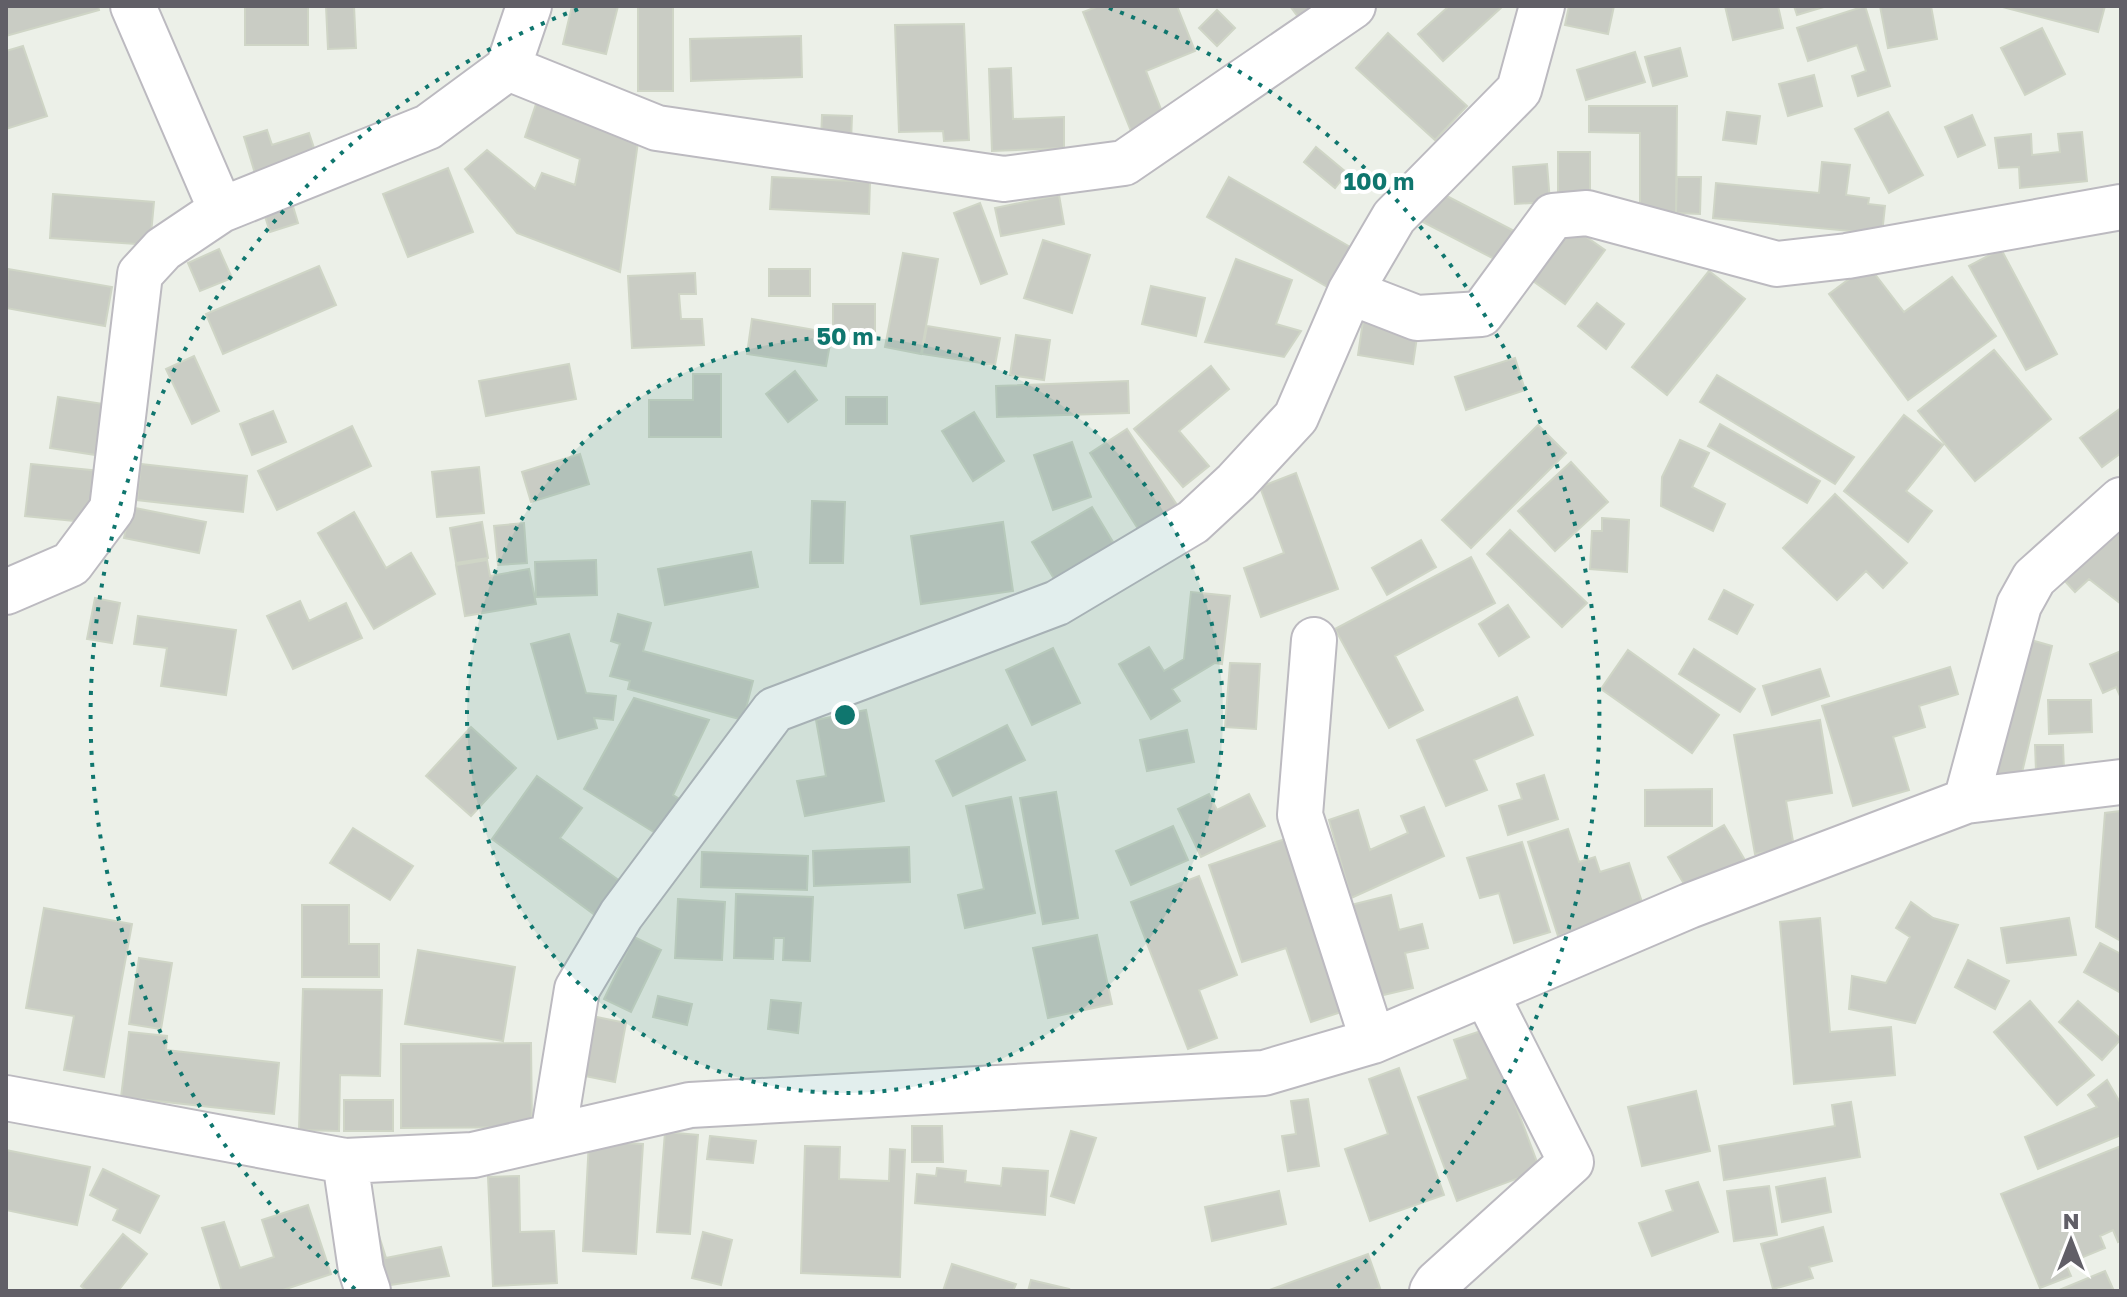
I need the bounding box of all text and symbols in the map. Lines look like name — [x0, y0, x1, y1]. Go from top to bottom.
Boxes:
text: 100 m — [1344, 166, 1414, 195]
text: 50 m — [816, 321, 874, 350]
centre of rings — [831, 701, 859, 729]
north arrow — [2031, 1201, 2111, 1281]
text: N — [2063, 1207, 2079, 1234]

